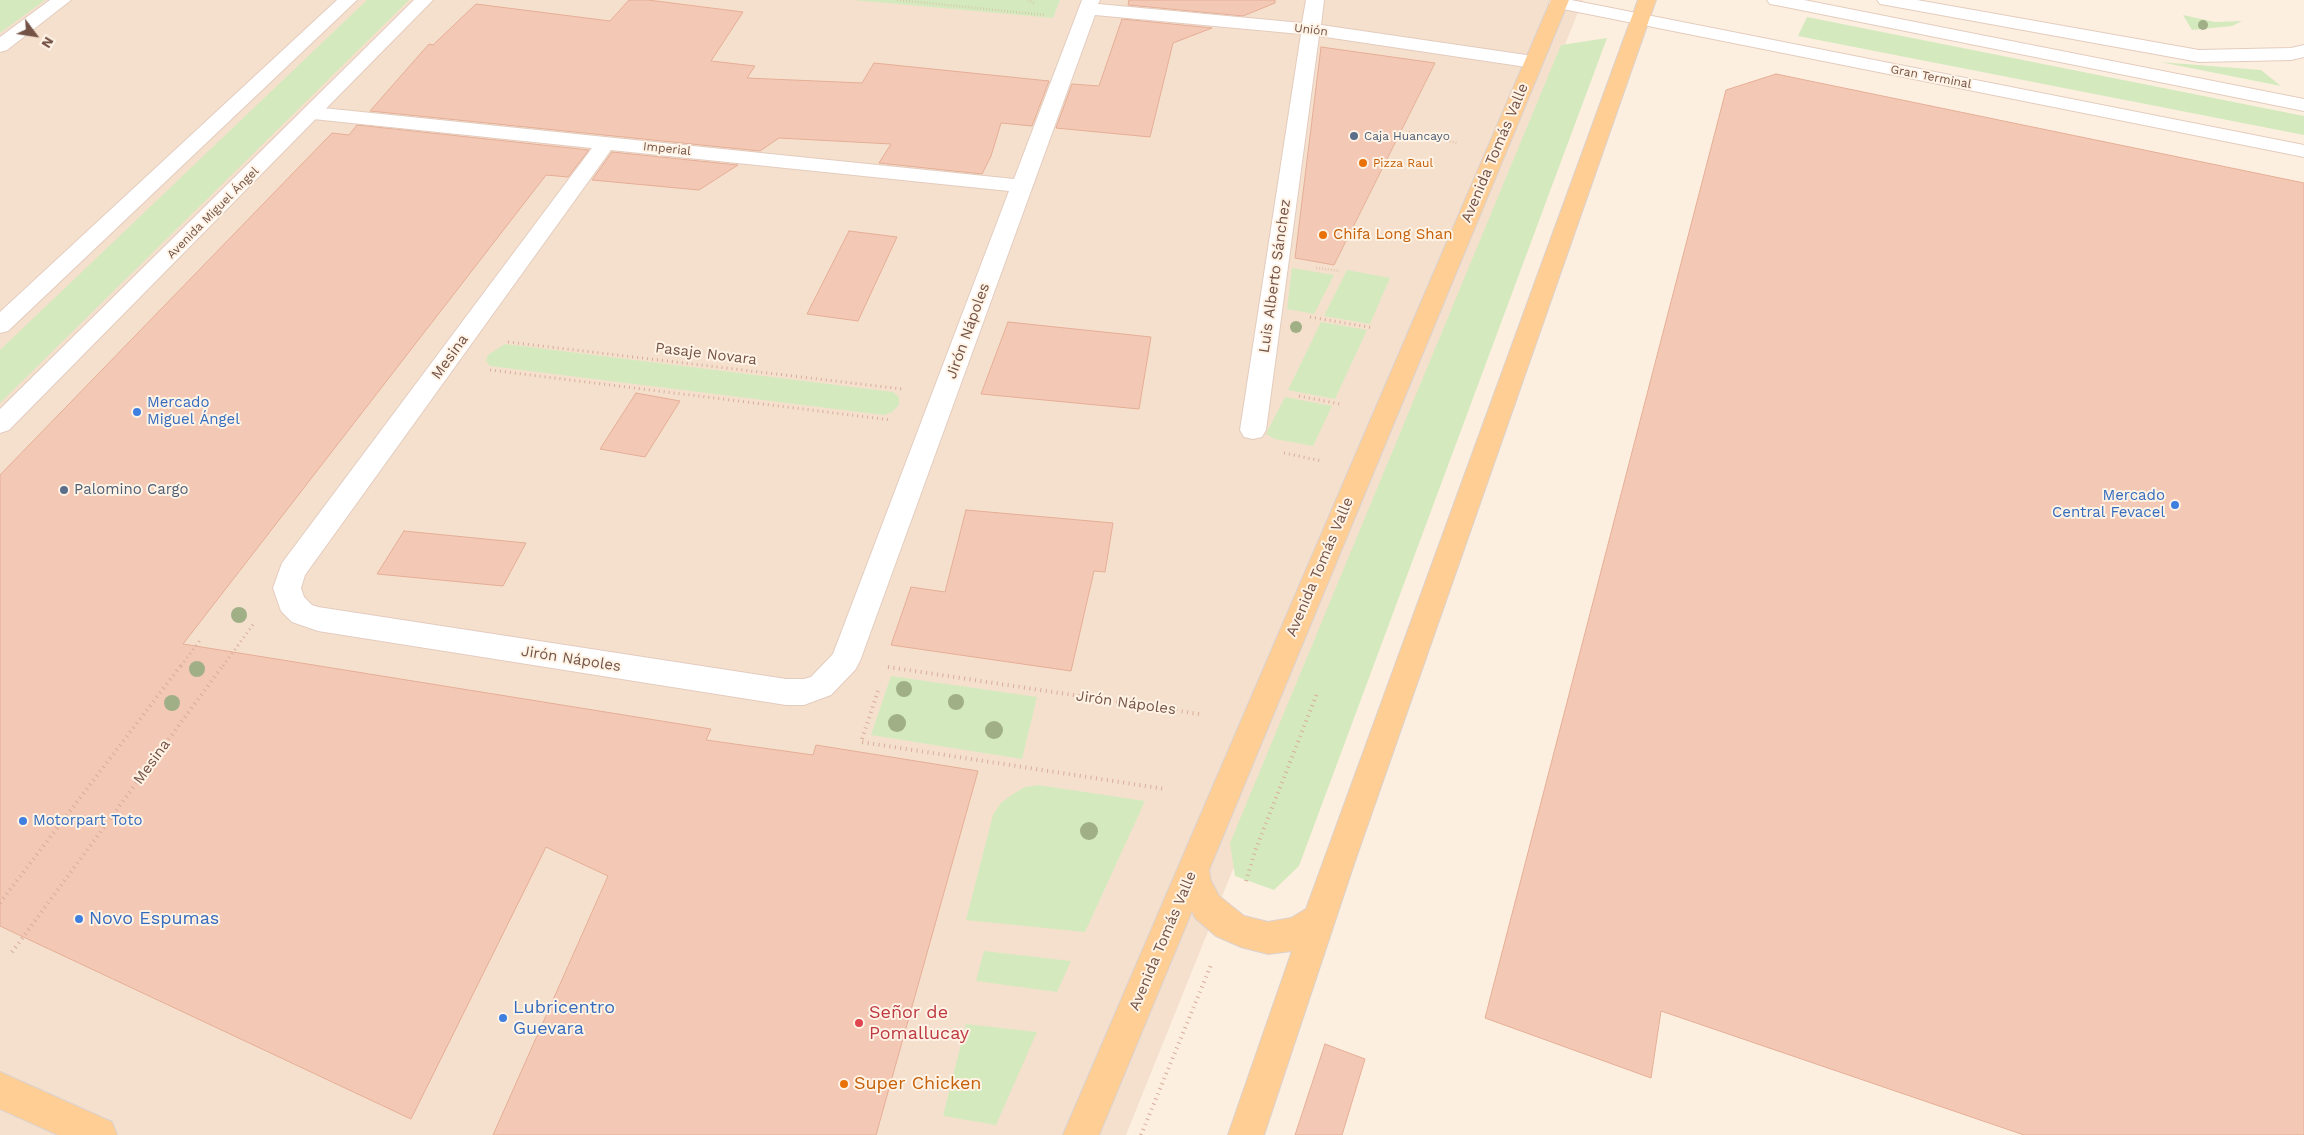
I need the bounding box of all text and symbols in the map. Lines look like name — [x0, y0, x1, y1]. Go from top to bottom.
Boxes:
north arrow — [10, 10, 60, 60]
street label: Unión — [1293, 21, 1329, 39]
text: N — [38, 34, 57, 51]
street label: Gran Terminal — [1889, 62, 1973, 92]
street label: Avenida Tomás Valle — [1458, 81, 1532, 225]
place label: Caja Huancayo — [1364, 129, 1450, 143]
marker: Caja Huancayo — [1348, 130, 1360, 142]
street label: Imperial — [642, 139, 692, 159]
place label: Pizza Raul — [1373, 156, 1433, 170]
marker: Pizza Raul — [1357, 157, 1369, 169]
street label: Avenida Miguel Ángel — [164, 164, 262, 262]
street label: Luis Alberto Sánchez — [1255, 198, 1295, 354]
place label: Chifa Long Shan — [1333, 226, 1452, 244]
marker: Chifa Long Shan — [1317, 229, 1329, 241]
street label: Jirón Nápoles — [942, 281, 994, 381]
street label: Mesina — [428, 331, 472, 383]
street label: Pasaje Novara — [654, 339, 758, 369]
place label: Mercado Miguel Ángel — [147, 394, 240, 429]
marker: Mercado Miguel Ángel — [131, 406, 143, 418]
place label: Palomino Cargo — [74, 481, 188, 499]
marker: Palomino Cargo — [58, 484, 70, 496]
place label: Mercado Central Fevacel — [2052, 487, 2165, 522]
street label: Avenida Tomás Valle — [1283, 495, 1357, 639]
marker: Mercado Central Fevacel — [2169, 499, 2181, 511]
street label: Jirón Nápoles — [520, 642, 622, 676]
street label: Jirón Nápoles — [1075, 687, 1177, 719]
street label: Mesina — [130, 736, 174, 788]
place label: Motorpart Toto — [33, 812, 142, 830]
marker: Motorpart Toto — [17, 815, 29, 827]
street label: Avenida Tomás Valle — [1126, 869, 1200, 1013]
place label: Novo Espumas — [89, 908, 219, 930]
marker: Novo Espumas — [73, 913, 85, 925]
place label: Lubricentro Guevara — [513, 997, 615, 1040]
place label: Señor de Pomallucay — [869, 1002, 969, 1044]
marker: Lubricentro Guevara — [497, 1012, 509, 1024]
marker: Señor de Pomallucay — [853, 1017, 865, 1029]
place label: Super Chicken — [854, 1073, 981, 1095]
marker: Super Chicken — [838, 1078, 850, 1090]

